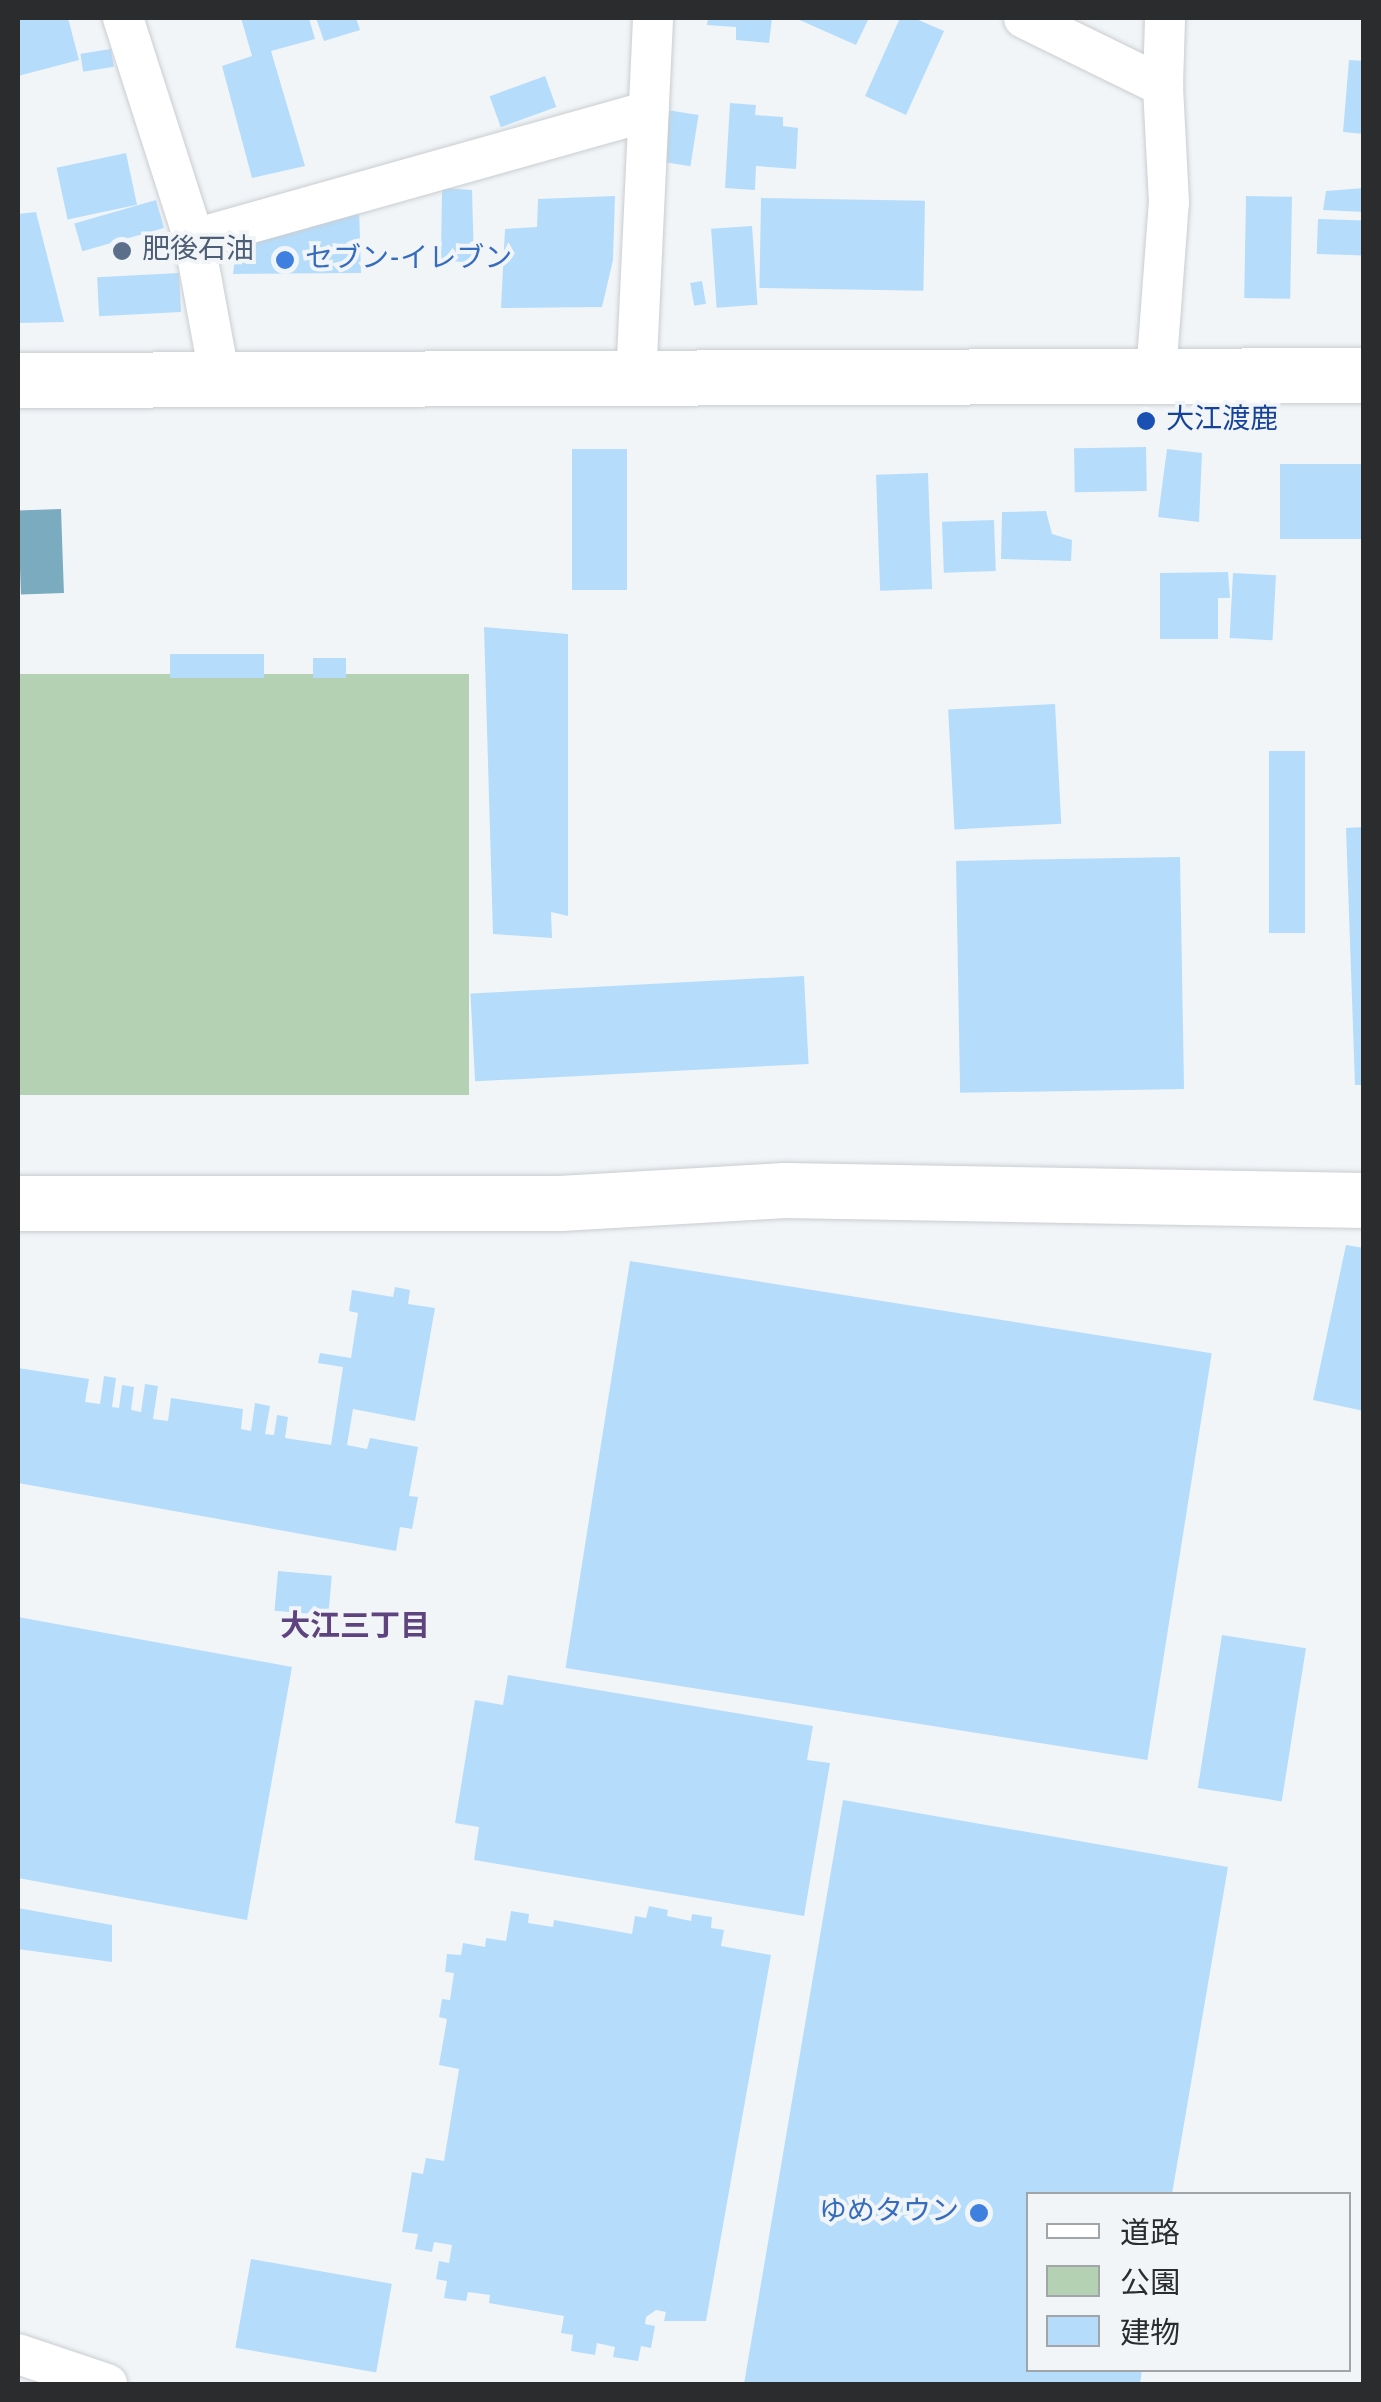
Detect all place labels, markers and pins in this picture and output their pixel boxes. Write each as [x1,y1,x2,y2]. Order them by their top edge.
place label: 肥後石油 [142,234,254,268]
marker: 肥後石油 [111,240,133,262]
place label: セブン-イレブン [305,243,512,277]
marker: セブン-イレブン [274,249,296,271]
place label: 大江渡鹿 [1166,404,1278,438]
marker: 大江渡鹿 [1135,410,1157,432]
place label: ゆめタウン [819,2196,959,2230]
marker: ゆめタウン [968,2202,990,2224]

